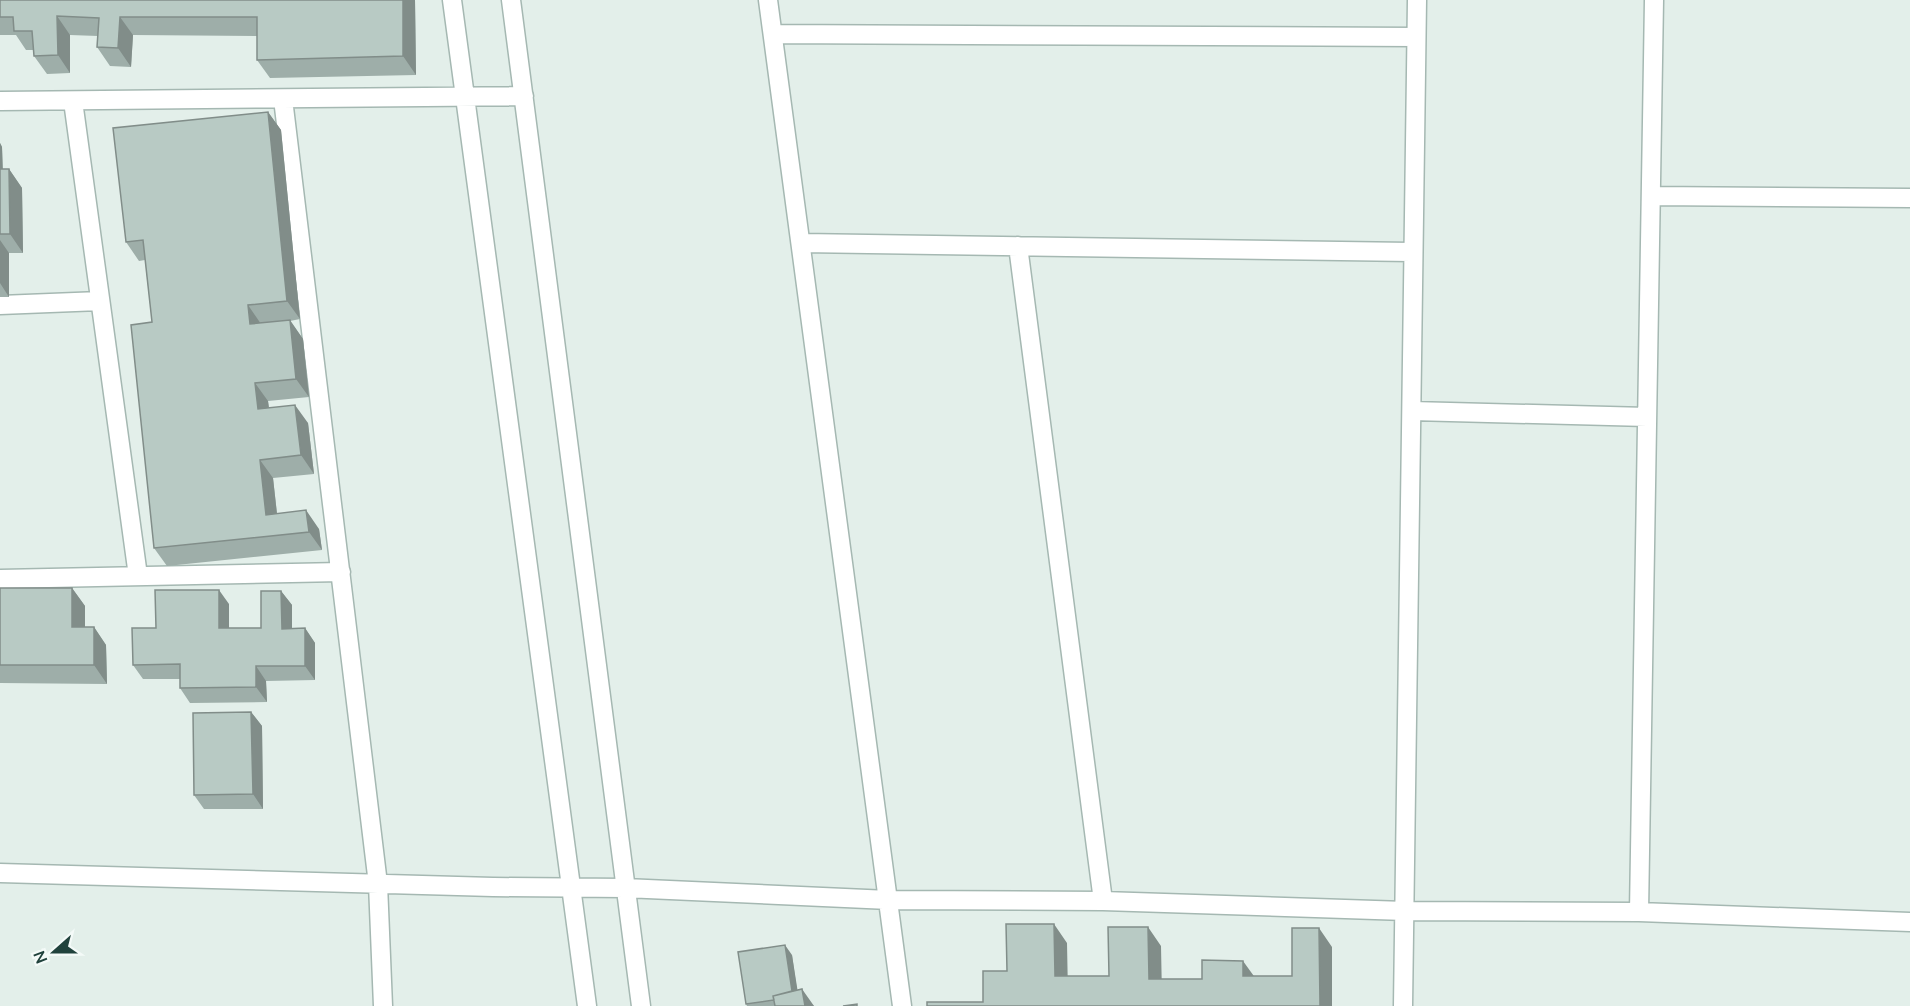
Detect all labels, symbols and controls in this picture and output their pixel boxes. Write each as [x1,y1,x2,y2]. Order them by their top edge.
north arrow [24,922,84,982]
text: N [29,947,53,967]

